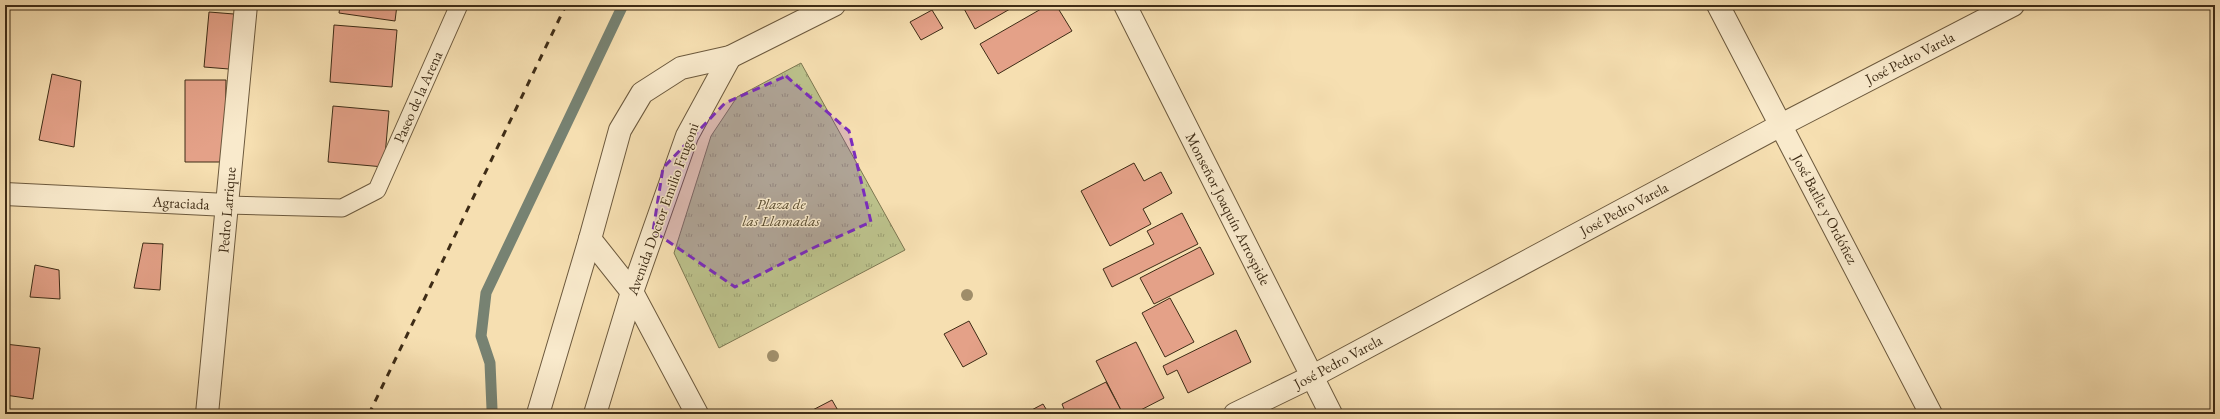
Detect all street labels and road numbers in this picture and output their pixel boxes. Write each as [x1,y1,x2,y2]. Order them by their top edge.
street label: José Pedro Varela [1860,27,1958,89]
street label: Paseo de la Arena [389,48,446,146]
street label: Avenida Doctor Emilio Frugoni [622,120,703,299]
street label: Monseñor Joaquín Arrospide [1182,129,1275,288]
street label: José Batlle y Ordóñez [1787,149,1863,267]
street label: Pedro Larrique [213,166,240,254]
street label: José Pedro Varela [1574,177,1671,241]
street label: Agraciada [151,191,210,213]
street label: José Pedro Varela [1288,330,1385,394]

